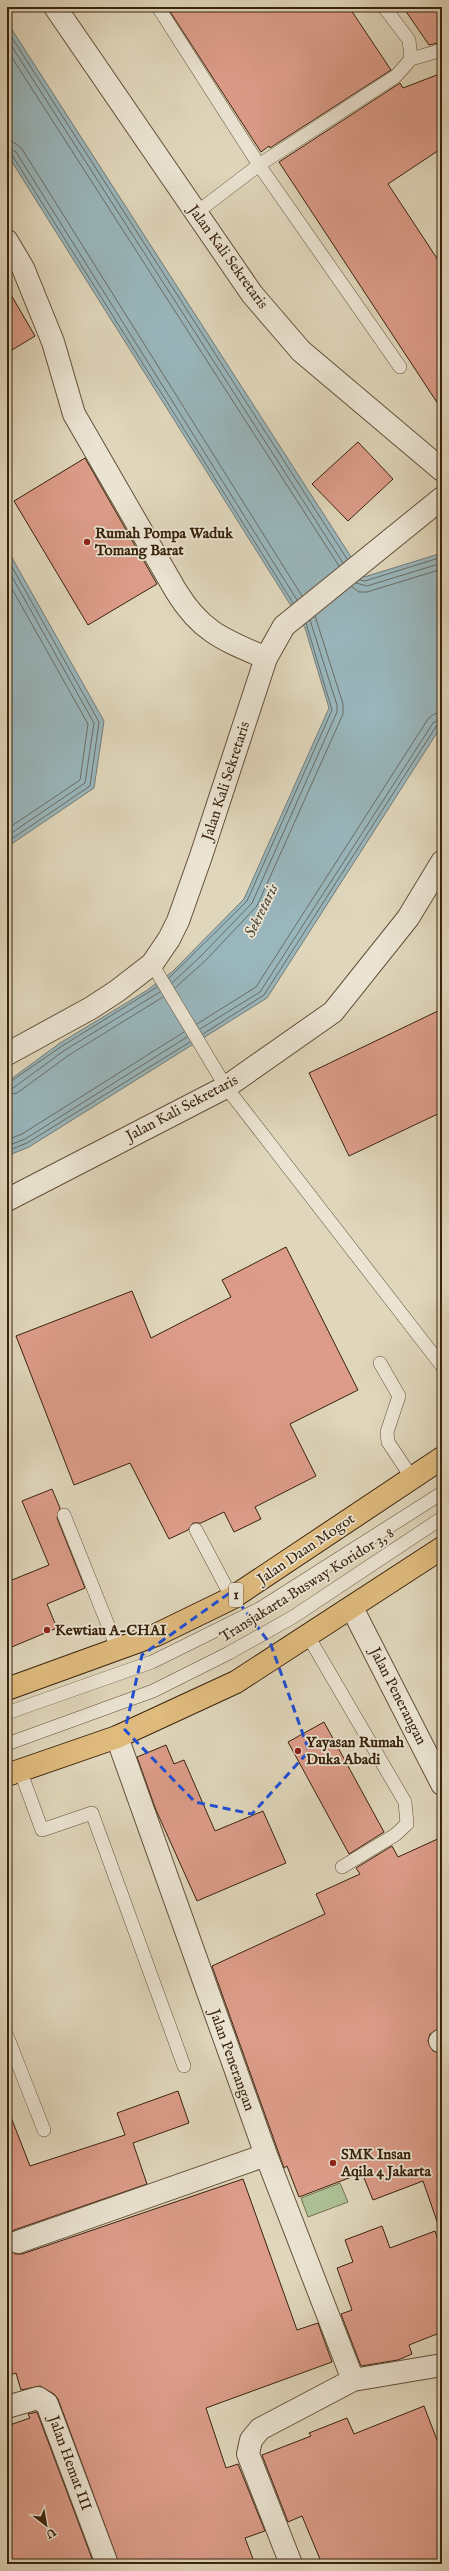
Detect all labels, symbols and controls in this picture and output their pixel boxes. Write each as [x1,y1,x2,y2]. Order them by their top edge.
street label: Jalan Kali Sekretaris [183,200,272,313]
place label: Rumah Pompa Waduk Tomang Barat [94,524,234,560]
marker: Rumah Pompa Waduk Tomang Barat [82,537,92,547]
street label: Jalan Kali Sekretaris [197,719,254,845]
water label: Sekretaris [240,880,284,941]
street label: Jalan Kali Sekretaris [121,1070,241,1146]
street label: Jalan Daan Mogot [252,1509,358,1590]
street label: Transjakarta Busway Koridor 3, 8 [216,1523,398,1646]
road number: 1 [229,1583,243,1607]
place label: Kewtiau A-CHAI [55,1621,167,1640]
marker: Kewtiau A-CHAI [42,1625,52,1635]
street label: Jalan Penerangan [364,1642,431,1748]
place label: Yayasan Rumah Duka Abadi [306,1733,405,1769]
marker: Yayasan Rumah Duka Abadi [293,1746,303,1756]
street label: Jalan Penerangan [204,2005,259,2113]
place label: SMK Insan Aqila 4 Jakarta [340,2145,431,2181]
marker: SMK Insan Aqila 4 Jakarta [328,2158,338,2168]
street label: Jalan Hemat III [43,2411,96,2513]
north arrow [26,2505,66,2545]
text: U [42,2524,59,2541]

